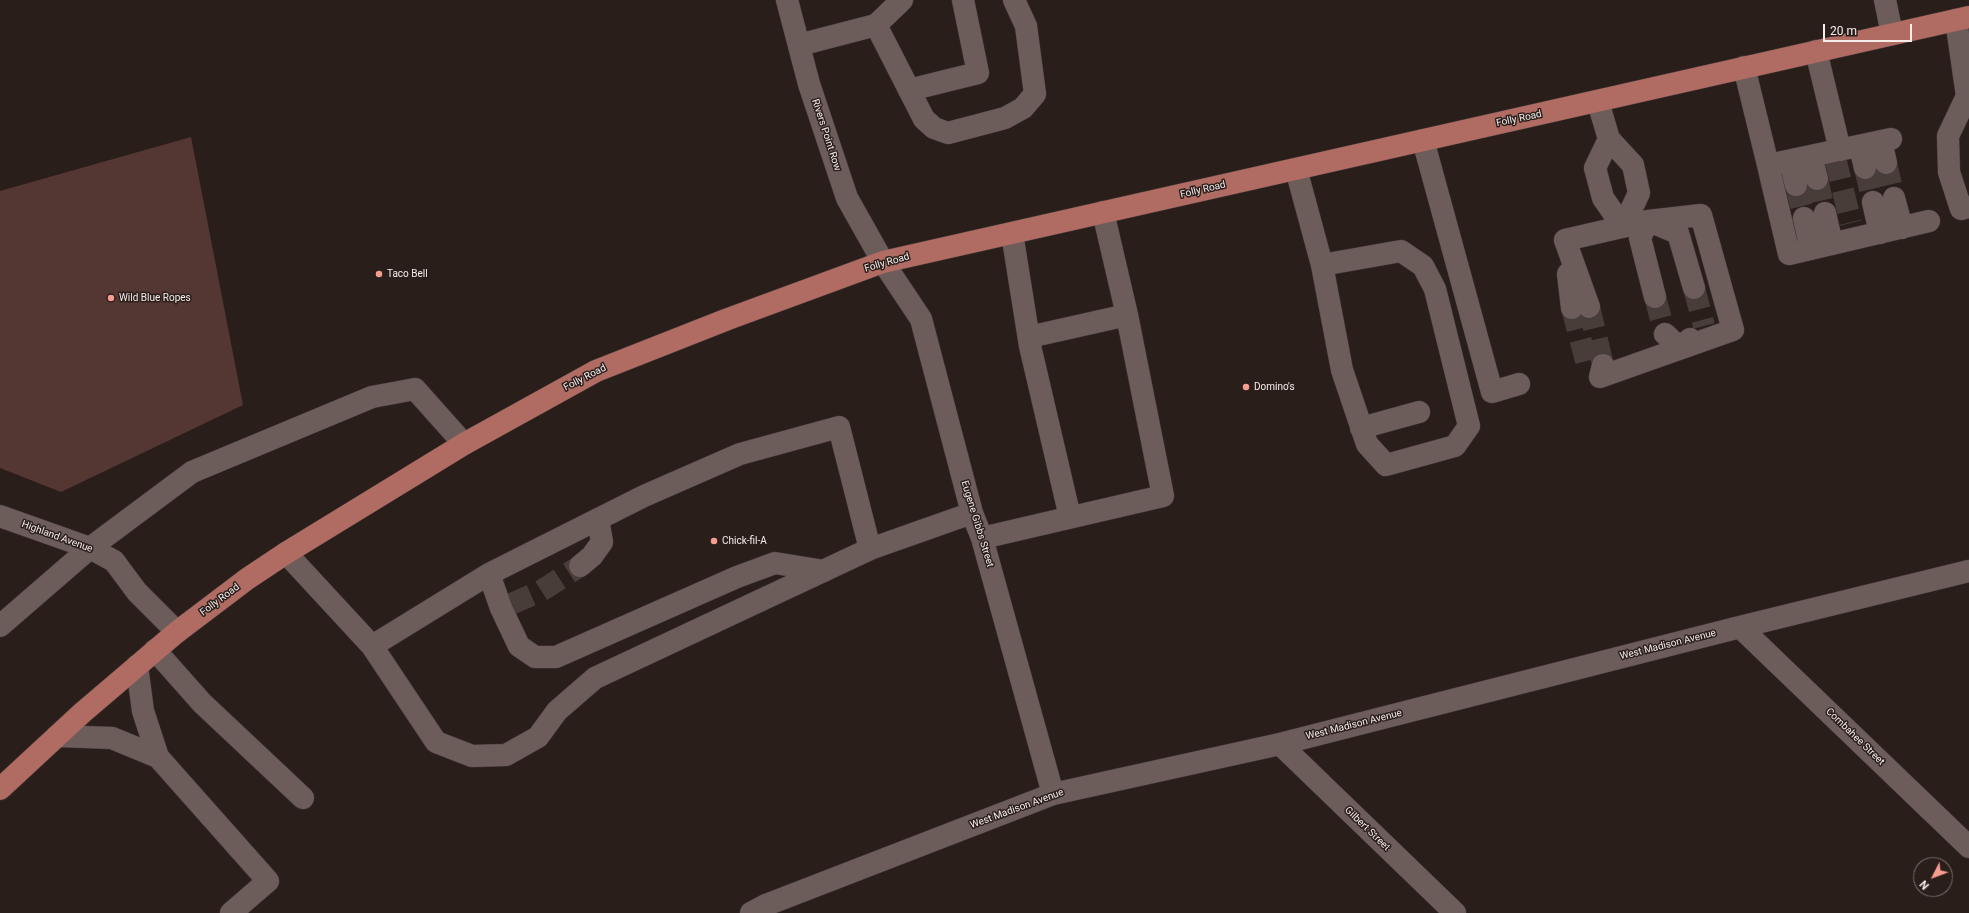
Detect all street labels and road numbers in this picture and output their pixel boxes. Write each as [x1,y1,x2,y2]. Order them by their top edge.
street label: Rivers Point Row [809,98,843,172]
street label: Folly Road [1495,108,1543,130]
street label: Folly Road [1179,179,1227,201]
street label: Folly Road [863,251,911,275]
street label: Folly Road [562,362,608,394]
street label: Eugene Gibbs Street [958,479,996,569]
street label: Highland Avenue [20,519,94,555]
street label: Folly Road [198,581,242,619]
street label: West Madison Avenue [1619,627,1717,663]
street label: Combahee Street [1823,706,1887,768]
street label: West Madison Avenue [1305,707,1403,743]
street label: West Madison Avenue [969,786,1065,832]
street label: Gilbert Street [1342,804,1392,854]

